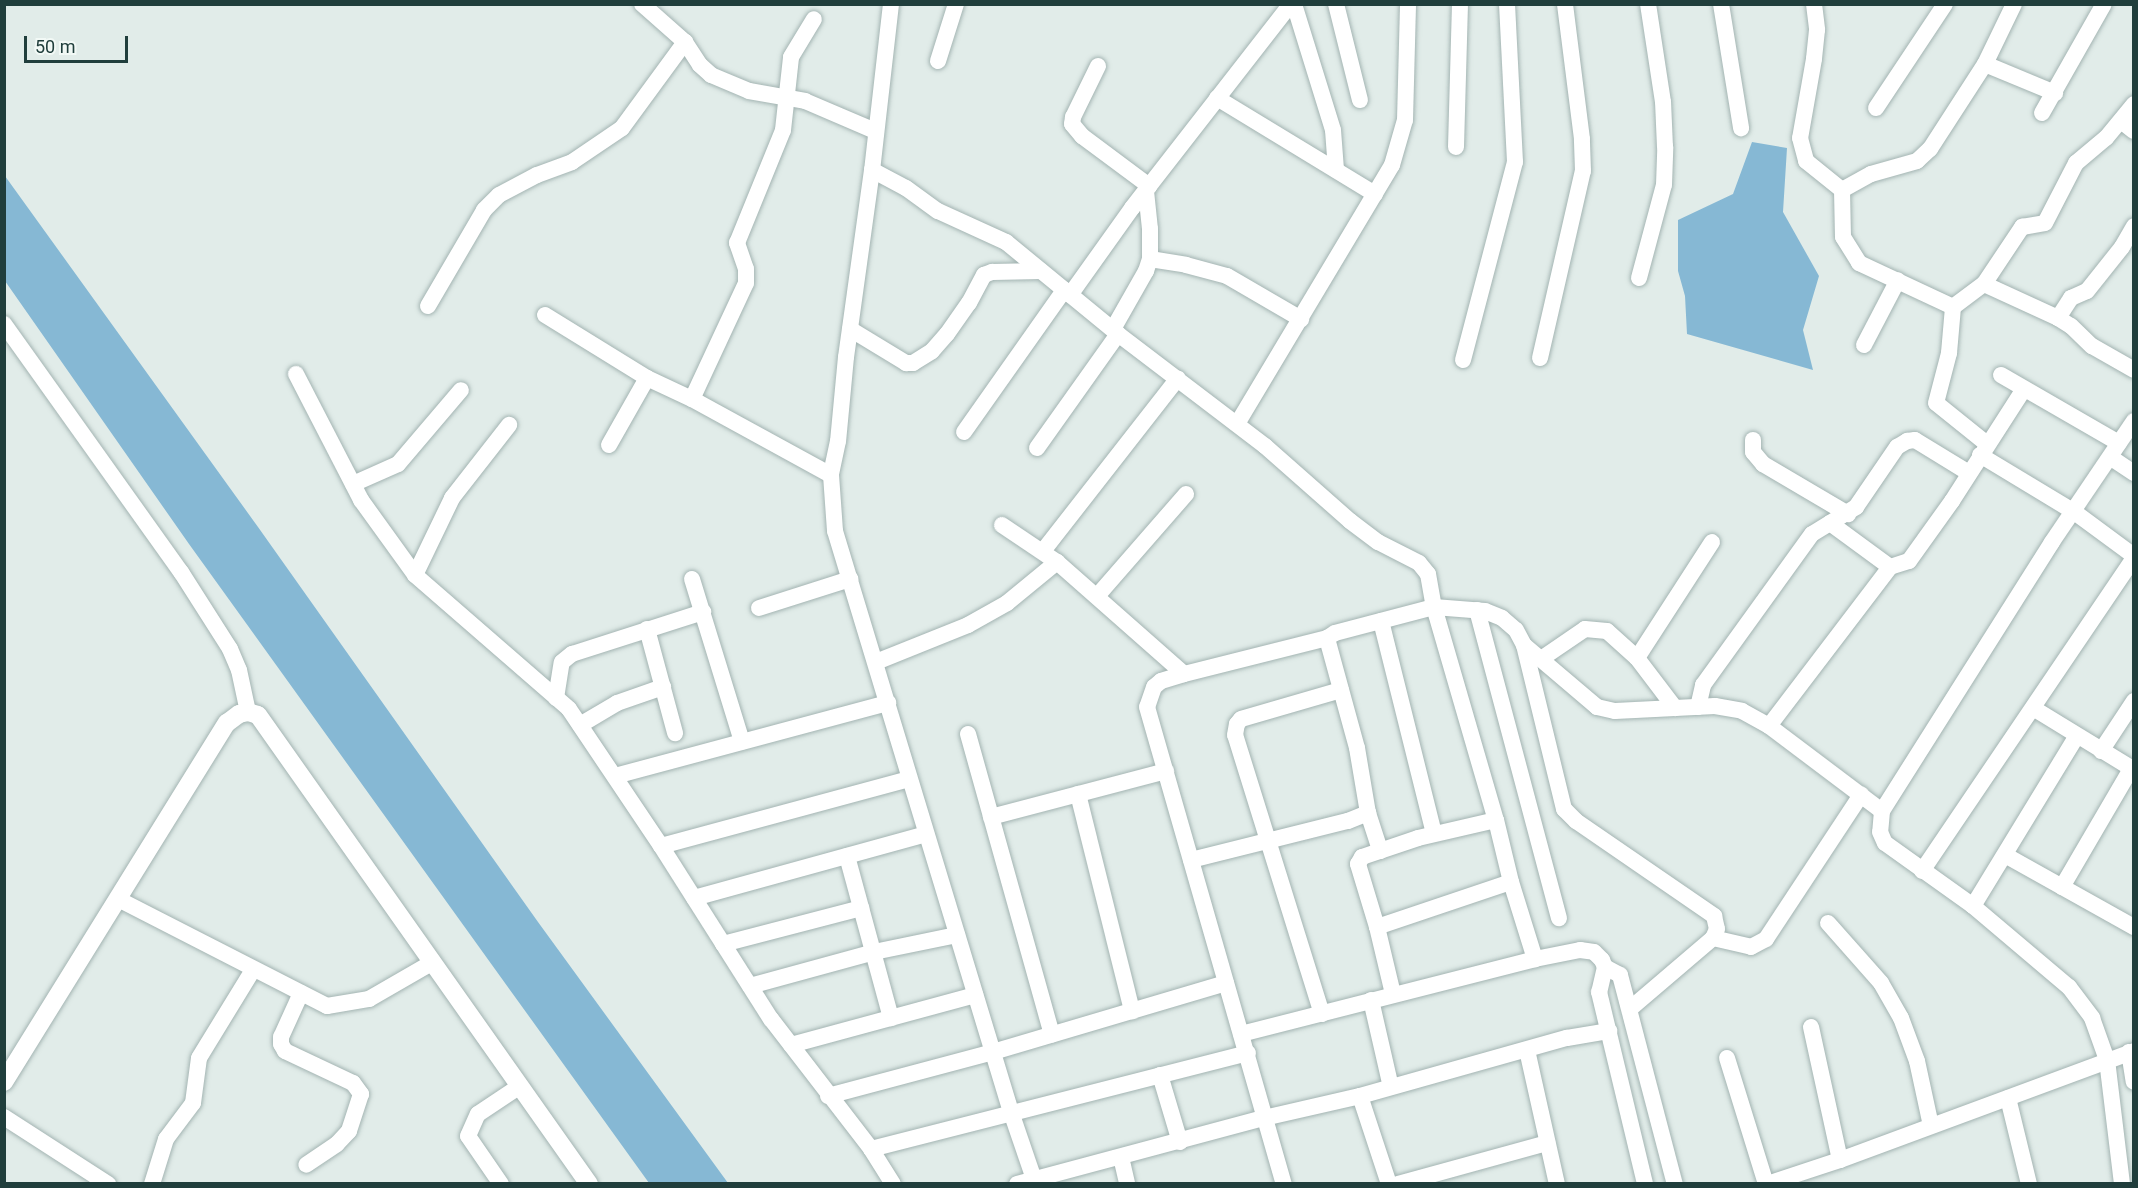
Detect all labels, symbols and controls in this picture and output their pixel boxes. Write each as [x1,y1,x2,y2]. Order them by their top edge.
scale bar [27,24,130,62]
text: 50 m [35,36,75,57]

